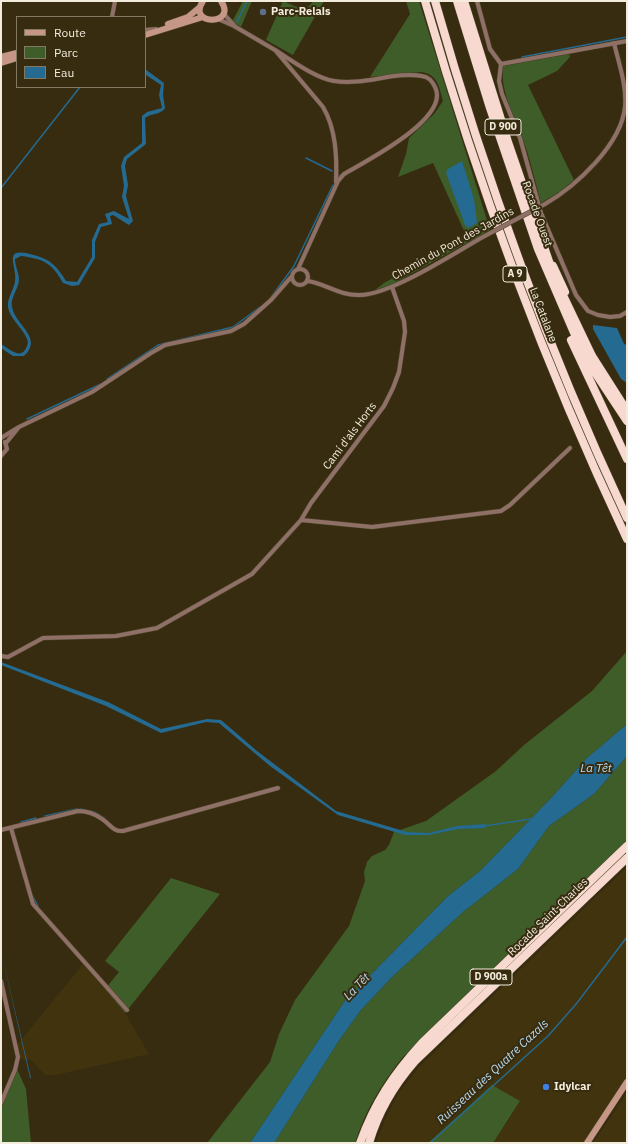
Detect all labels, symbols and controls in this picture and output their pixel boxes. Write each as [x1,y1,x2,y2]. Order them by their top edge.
place label: Parc-Relais [271,5,331,19]
marker: Parc-Relais [258,7,268,17]
legend [16,16,146,88]
text: Route [54,25,86,40]
text: Parc [54,45,78,60]
text: Eau [54,65,74,80]
road number: D 900 [485,119,521,135]
street label: Rocade Ouest [519,179,555,249]
street label: Chemin du Pont des Jardins [390,205,516,283]
road number: A 9 [503,266,527,282]
street label: La Catalane [527,286,559,344]
street label: Camí d'als Horts [320,400,380,472]
water label: La Têt [580,762,612,776]
street label: Rocade Saint-Charles [505,875,591,959]
road number: D 900a [470,969,512,985]
water label: La Têt [341,971,373,1003]
water label: Ruisseau des Quatre Cazals [434,1017,552,1127]
place label: Idylcar [554,1080,591,1094]
marker: Idylcar [541,1082,551,1092]

